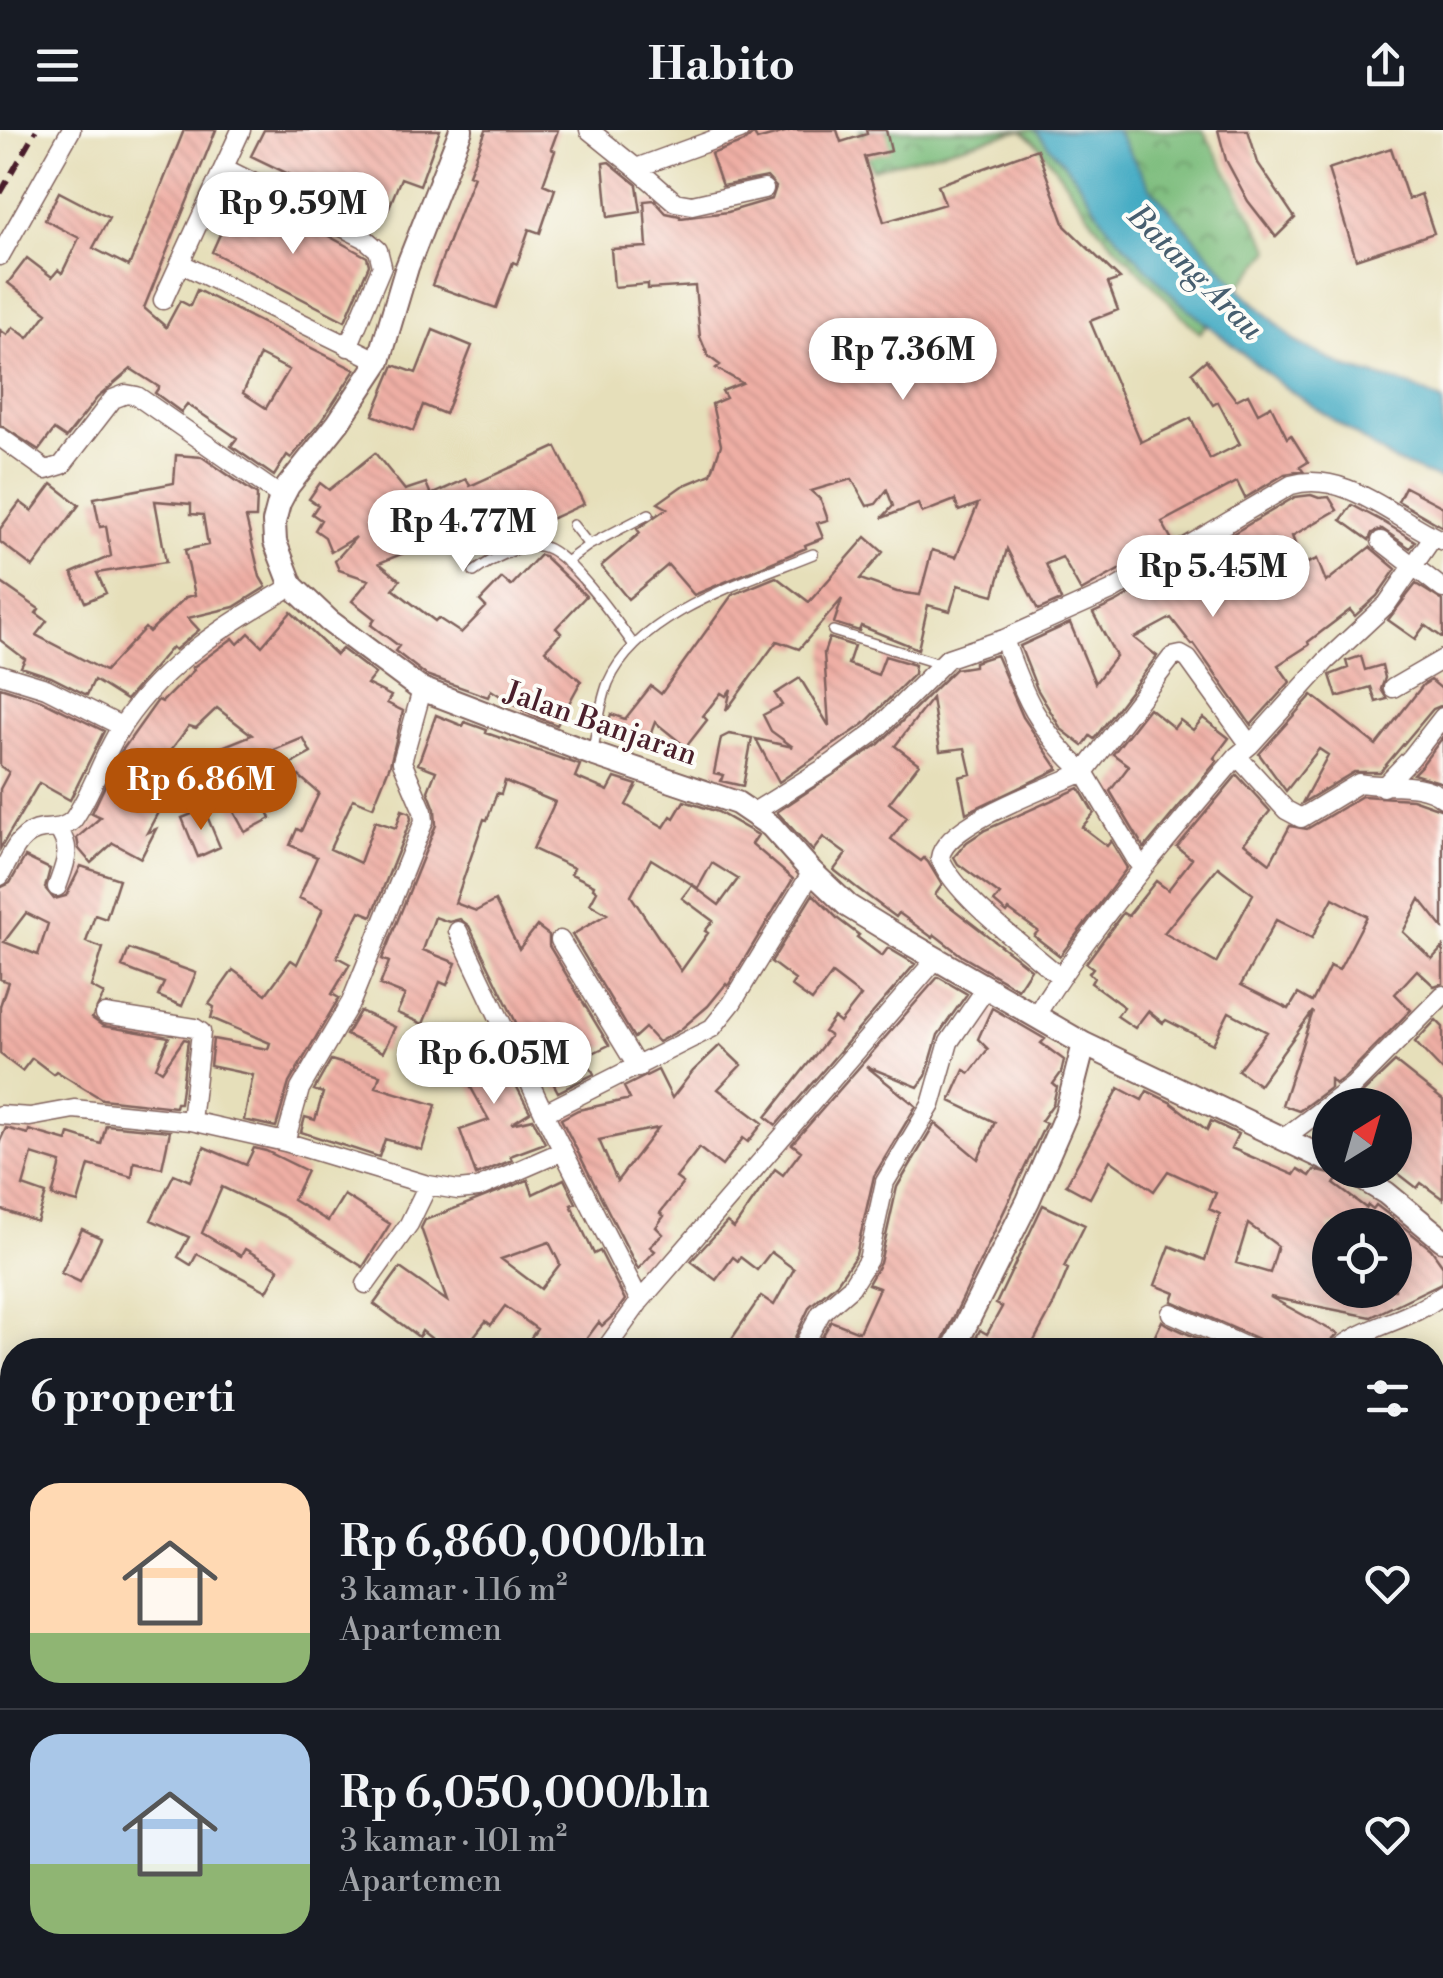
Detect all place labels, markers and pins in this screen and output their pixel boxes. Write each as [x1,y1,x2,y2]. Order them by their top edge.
pin: Rp 9.59M [190,172,396,257]
pin: Rp 7.36M [800,318,1006,403]
pin: Rp 4.77M [360,490,566,575]
pin: Rp 5.45M [1110,535,1316,620]
pin: Rp 6.86M [98,748,304,833]
pin: Rp 6.05M [391,1022,597,1107]

